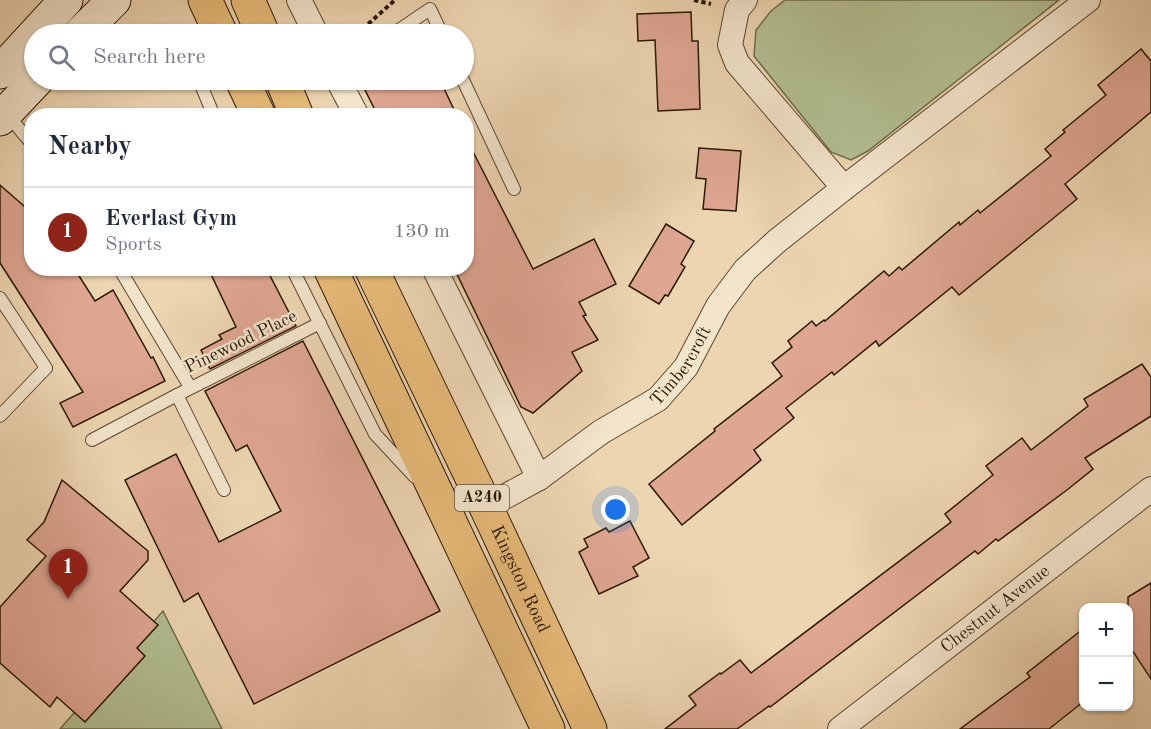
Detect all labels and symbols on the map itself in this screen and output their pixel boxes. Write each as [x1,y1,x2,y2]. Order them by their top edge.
street label: Pinewood Place [182,307,300,377]
street label: Timbercroft [647,323,715,410]
road number: A240 [455,485,509,511]
your location [601,495,630,524]
street label: Kingston Road [487,523,553,636]
pin: 1 [48,550,88,599]
street label: Chestnut Avenue [937,562,1053,657]

